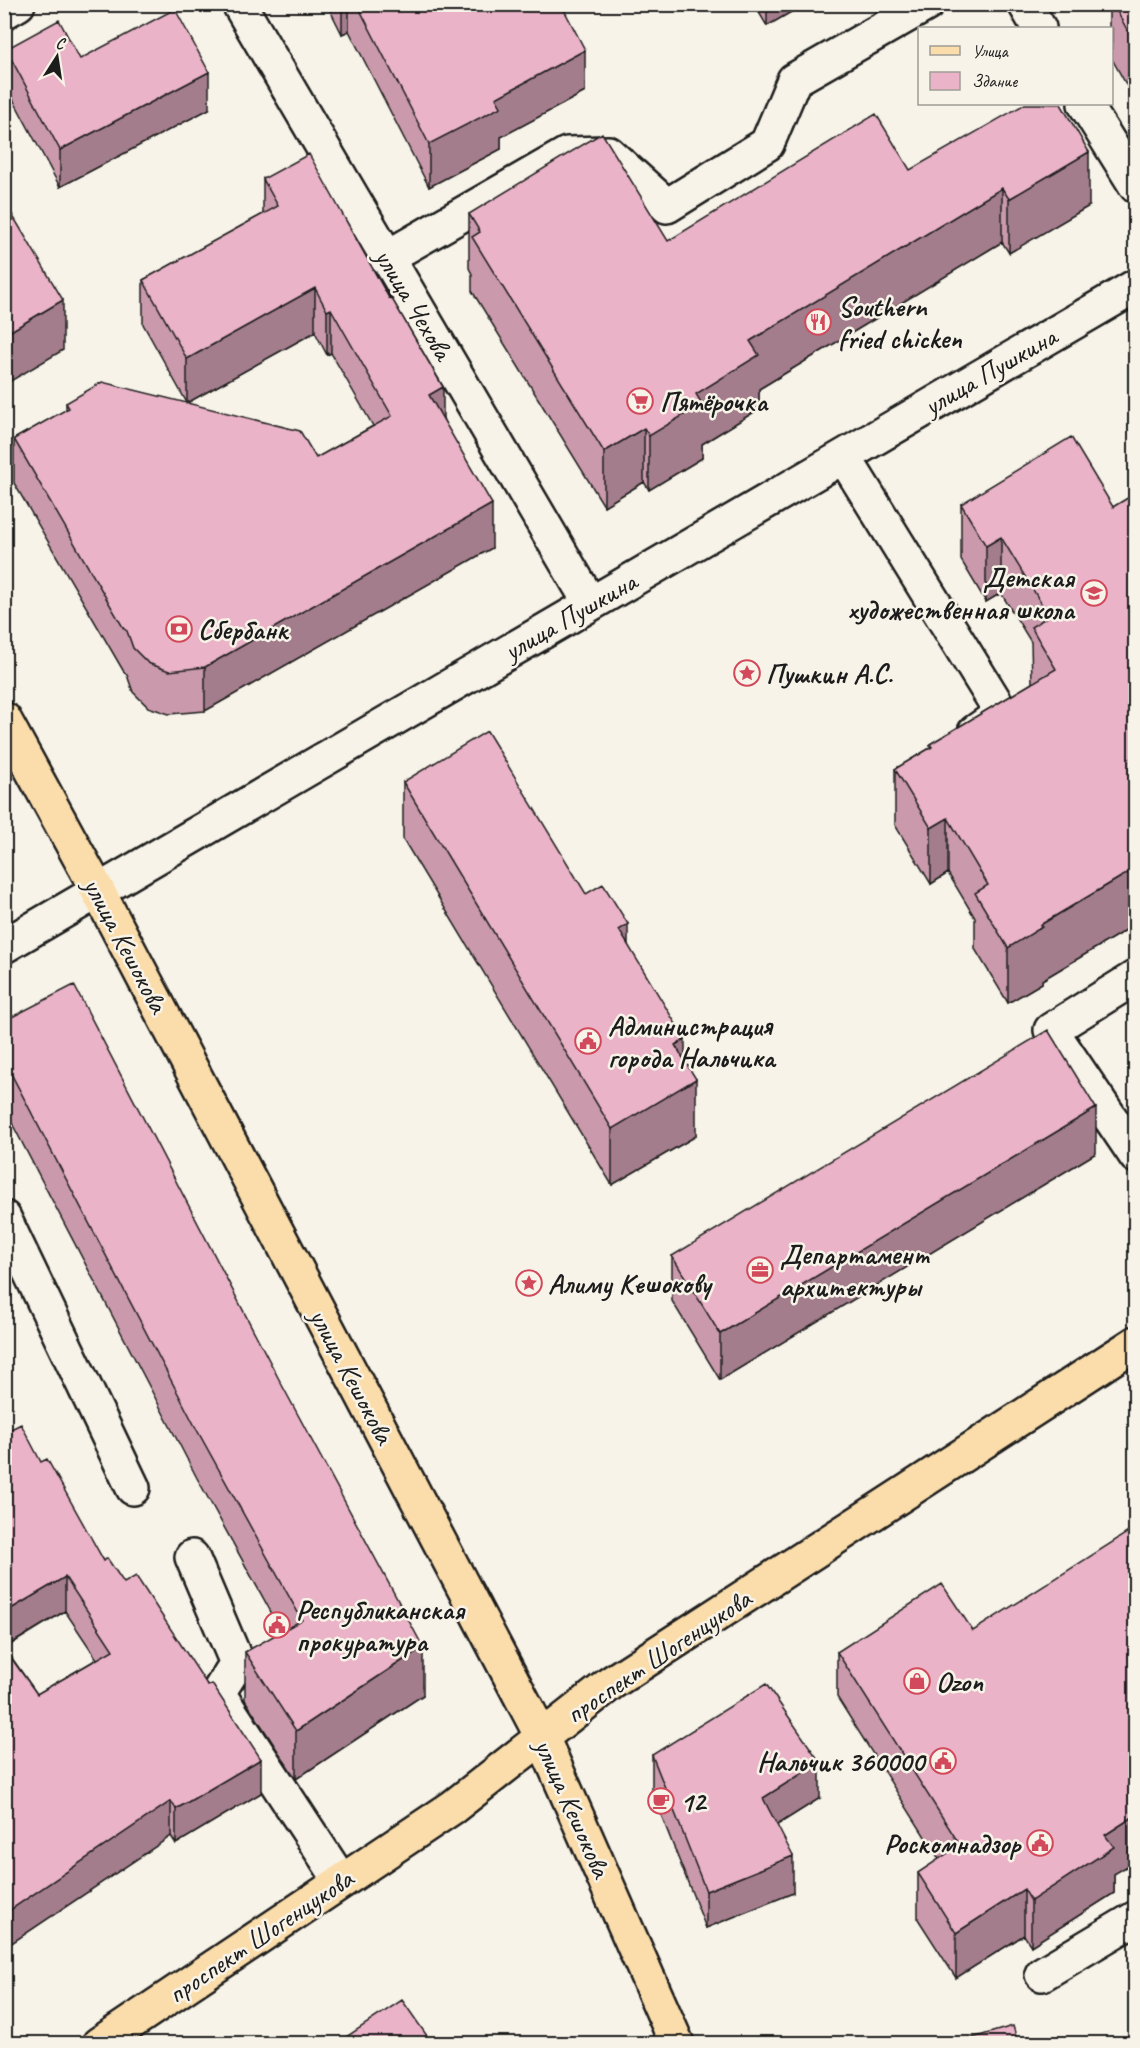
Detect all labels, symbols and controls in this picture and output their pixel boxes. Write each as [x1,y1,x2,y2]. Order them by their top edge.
north arrow [27,27,87,87]
legend [918,27,1113,105]
text: С [54,33,68,54]
text: Улица [972,40,1009,62]
text: Здание [972,70,1018,92]
street label: улица Чехова [366,240,462,368]
place label: Southern fried chicken [838,289,963,356]
restaurant icon: Southern fried chicken [803,307,833,337]
street label: улица Пушкина [916,318,1065,424]
place label: Пятёрочка [660,384,769,419]
supermarket icon: Пятёрочка [625,386,655,416]
place label: Детская художественная школа [848,560,1076,627]
street label: улица Пушкина [496,563,645,669]
school or university icon: Детская художественная школа [1079,578,1109,608]
place label: Сбербанк [198,612,289,647]
bank icon: Сбербанк [164,614,194,644]
place label: Пушкин А.С. [766,656,893,691]
place icon: Пушкин А.С. [732,658,762,688]
street label: улица Кешокова [75,870,177,1020]
place label: Администрация города Нальчика [608,1008,777,1075]
public building icon: Администрация города Нальчика [573,1026,603,1056]
place label: Департамент архитектуры [780,1237,930,1304]
office icon: Департамент архитектуры [745,1255,775,1285]
place label: Алиму Кешокову [548,1266,714,1302]
place icon: Алиму Кешокову [514,1268,544,1298]
street label: улица Кешокова [301,1301,403,1451]
street label: проспект Шогенцукова [558,1580,759,1731]
place label: Республиканская прокуратура [296,1592,466,1660]
public building icon: Республиканская прокуратура [262,1610,292,1640]
place label: Ozon [936,1664,984,1699]
shop icon: Ozon [902,1666,932,1696]
street label: улица Кешокова [526,1731,620,1884]
place label: Нальчик 360000 [757,1744,927,1779]
public building icon: Нальчик 360000 [928,1746,958,1776]
place label: 12 [680,1784,708,1819]
cafe icon: 12 [646,1786,676,1816]
place label: Роскомнадзор [884,1826,1022,1861]
public building icon: Роскомнадзор [1025,1828,1055,1858]
street label: проспект Шогенцукова [160,1860,361,2011]

